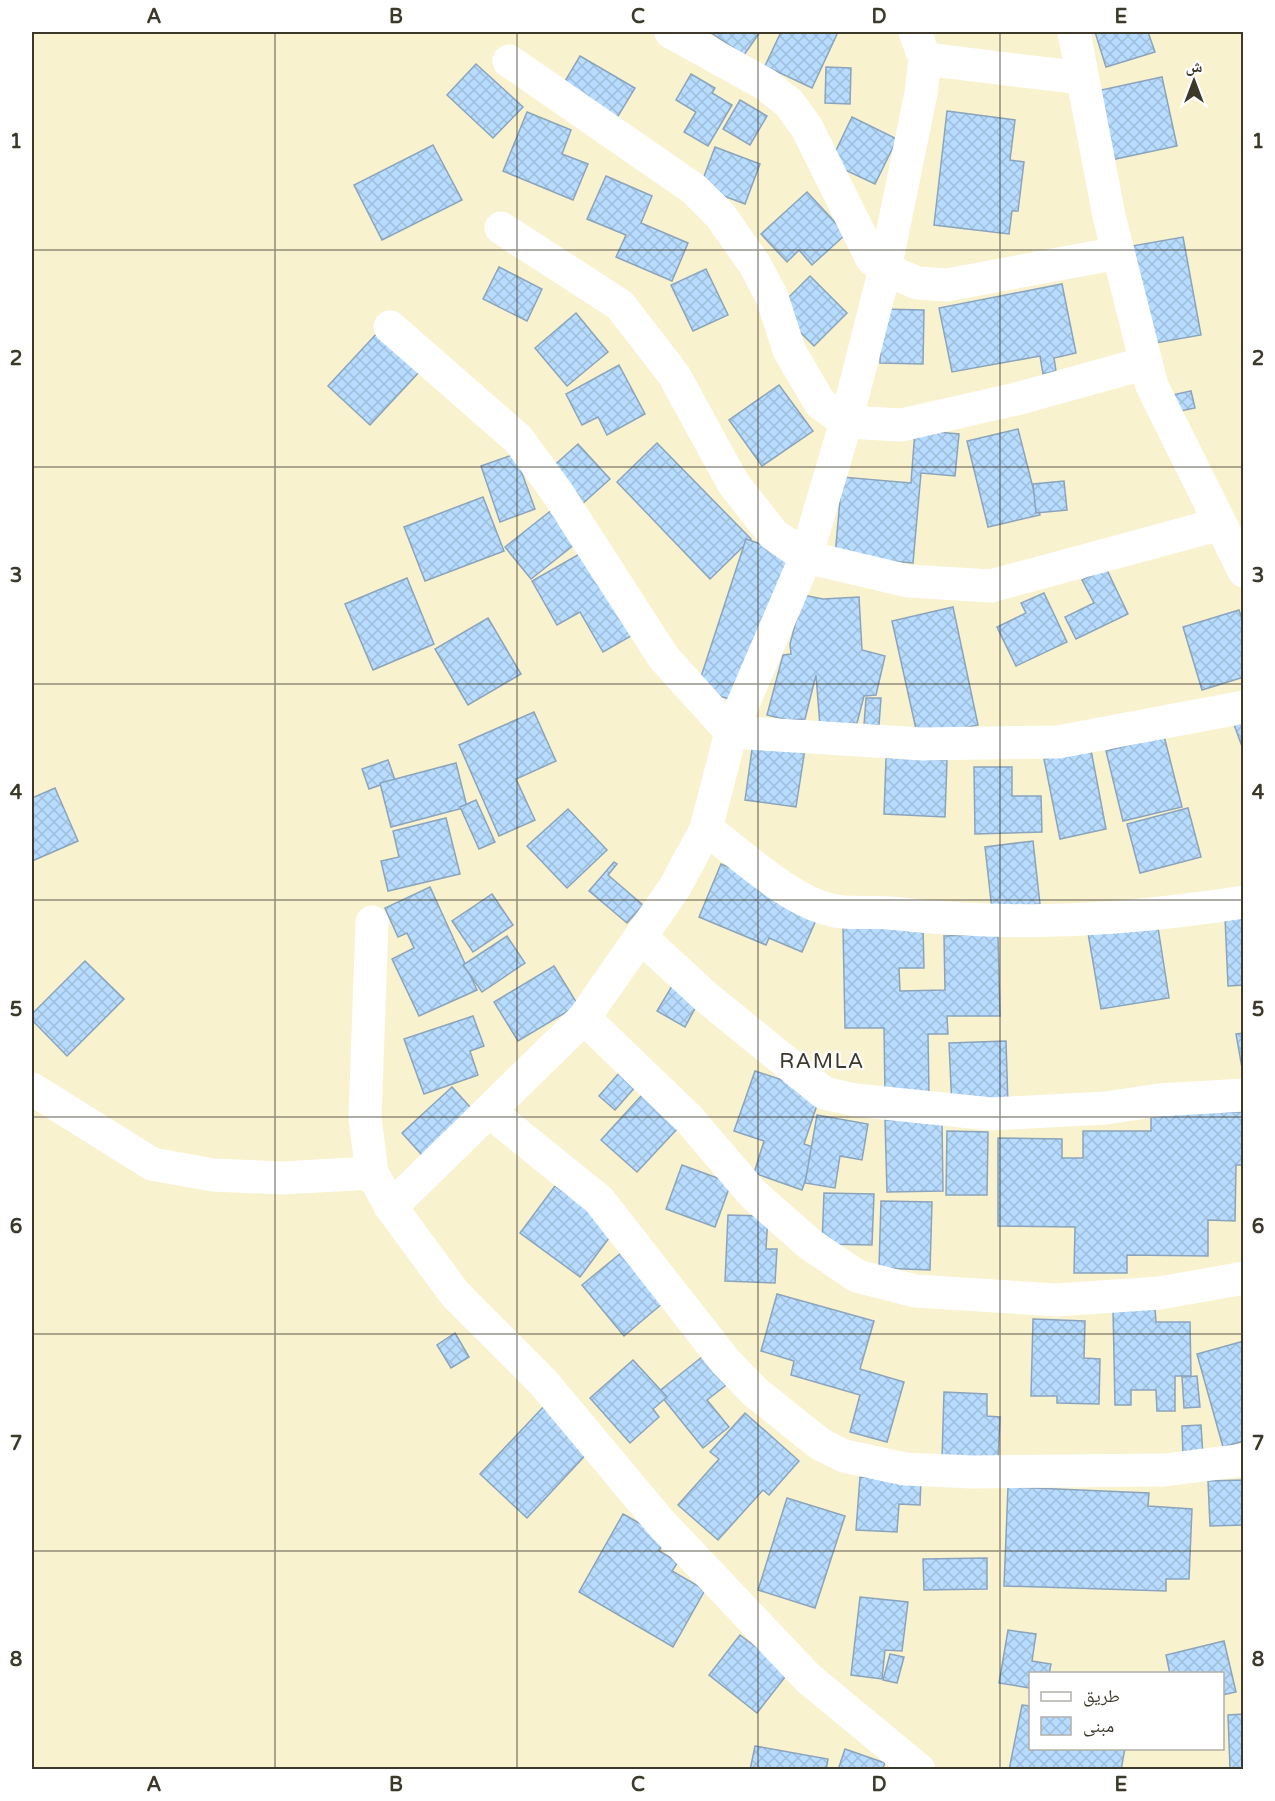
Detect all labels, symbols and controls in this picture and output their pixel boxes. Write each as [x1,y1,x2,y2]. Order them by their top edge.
text: A [147,5,162,29]
text: B [389,5,403,29]
text: C [631,5,645,29]
text: D [871,5,887,29]
text: E [1115,5,1128,29]
north arrow [1164,51,1224,111]
text: ش [1186,57,1203,77]
text: 1 [10,130,22,154]
text: 1 [1252,130,1264,154]
text: 2 [10,347,22,371]
text: 2 [1252,347,1264,371]
text: 3 [10,564,22,588]
text: 3 [1252,564,1264,588]
text: 4 [10,781,23,805]
text: 4 [1252,781,1265,805]
text: 5 [10,998,22,1022]
text: 5 [1252,998,1264,1022]
district label: RAMLA [779,1049,865,1074]
text: 6 [10,1215,22,1239]
text: 6 [1252,1215,1264,1239]
text: 7 [10,1432,22,1456]
text: 7 [1252,1432,1264,1456]
text: 8 [10,1648,22,1672]
text: 8 [1252,1648,1264,1672]
legend [1029,1672,1224,1750]
text: طريق [1083,1685,1120,1707]
text: مبنى [1083,1715,1114,1737]
text: A [147,1773,162,1797]
text: B [389,1773,403,1797]
text: C [631,1773,645,1797]
text: D [871,1773,887,1797]
text: E [1115,1773,1128,1797]

